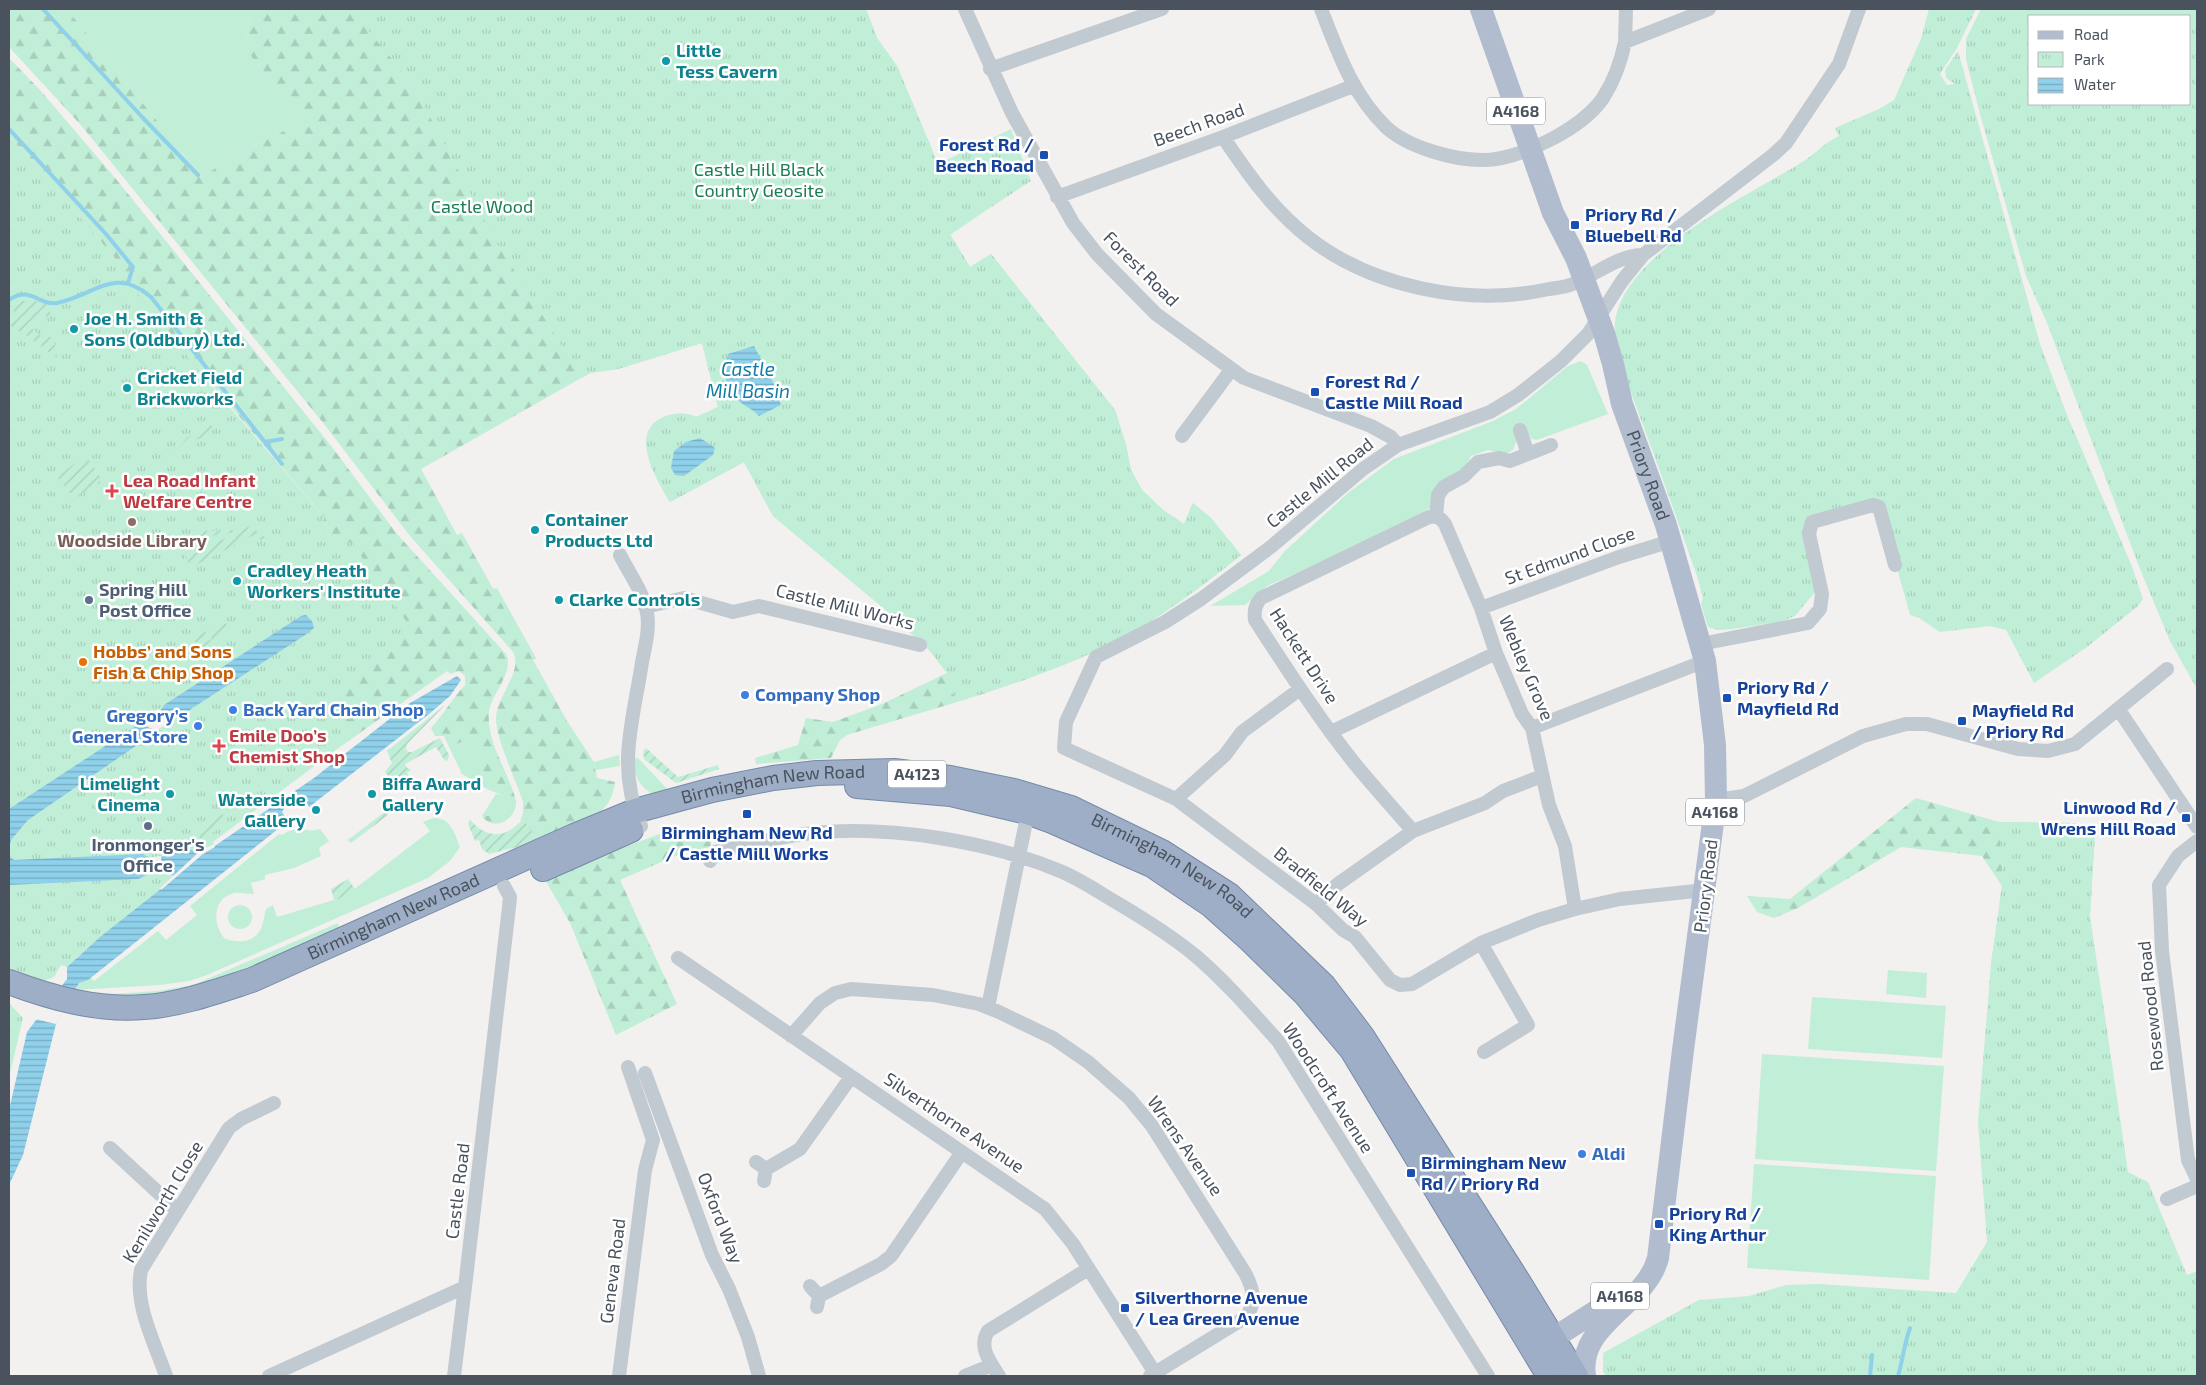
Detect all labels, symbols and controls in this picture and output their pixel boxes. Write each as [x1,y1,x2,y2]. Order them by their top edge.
legend [2028,15,2191,105]
text: Road [2074,25,2109,43]
place label: Little Tess Cavern [676,39,778,82]
text: Park [2074,50,2105,68]
marker: Little Tess Cavern [660,55,672,67]
text: Water [2074,75,2116,93]
street label: Beech Road [1150,97,1247,151]
road number: A4168 [1487,98,1545,124]
place label: Forest Rd / Beech Road [935,133,1034,176]
marker: Forest Rd / Beech Road [1038,149,1050,161]
park label: Castle Hill Black Country Geosite [694,158,824,201]
park label: Castle Wood [431,195,533,217]
place label: Priory Rd / Bluebell Rd [1585,203,1682,246]
marker: Priory Rd / Bluebell Rd [1569,219,1581,231]
street label: Forest Road [1099,226,1184,311]
place label: Joe H. Smith & Sons (Oldbury) Ltd. [84,307,245,350]
marker: Joe H. Smith & Sons (Oldbury) Ltd. [68,323,80,335]
water label: Castle Mill Basin [706,357,790,402]
place label: Cricket Field Brickworks [137,366,242,409]
place label: Forest Rd / Castle Mill Road [1325,370,1463,413]
marker: Cricket Field Brickworks [121,382,133,394]
marker: Forest Rd / Castle Mill Road [1309,386,1321,398]
street label: Priory Road [1622,427,1675,523]
street label: Castle Mill Road [1261,432,1377,532]
place label: Lea Road Infant Welfare Centre [123,469,256,512]
marker: Lea Road Infant Welfare Centre [105,484,119,498]
place label: Container Products Ltd [545,508,653,551]
marker: Woodside Library [126,516,138,528]
street label: St Edmund Close [1502,521,1638,589]
marker: Container Products Ltd [529,524,541,536]
place label: Woodside Library [57,529,208,551]
place label: Cradley Heath Workers' Institute [247,559,401,602]
marker: Cradley Heath Workers' Institute [231,575,243,587]
place label: Spring Hill Post Office [99,578,191,621]
street label: Castle Mill Works [774,578,917,634]
place label: Clarke Controls [569,588,700,610]
marker: Spring Hill Post Office [83,594,95,606]
marker: Clarke Controls [553,594,565,606]
street label: Hackett Drive [1266,603,1344,707]
street label: Webley Grove [1495,612,1559,724]
place label: Hobbs’ and Sons Fish & Chip Shop [93,640,234,683]
marker: Hobbs’ and Sons Fish & Chip Shop [77,656,89,668]
place label: Priory Rd / Mayfield Rd [1737,676,1839,719]
place label: Company Shop [755,683,881,705]
marker: Company Shop [739,689,751,701]
marker: Priory Rd / Mayfield Rd [1721,692,1733,704]
place label: Back Yard Chain Shop [243,698,424,720]
place label: Mayfield Rd / Priory Rd [1972,699,2074,742]
place label: Gregory’s General Store [72,704,188,747]
marker: Back Yard Chain Shop [227,704,239,716]
marker: Mayfield Rd / Priory Rd [1956,715,1968,727]
marker: Gregory’s General Store [192,720,204,732]
place label: Emile Doo’s Chemist Shop [229,724,345,767]
marker: Emile Doo’s Chemist Shop [213,740,225,752]
street label: Birmingham New Road [678,760,865,808]
road number: A4123 [888,761,946,788]
place label: Limelight Cinema [80,772,161,815]
place label: Biffa Award Gallery [382,772,481,815]
marker: Limelight Cinema [164,788,176,800]
place label: Waterside Gallery [218,788,307,831]
marker: Biffa Award Gallery [366,788,378,800]
place label: Linwood Rd / Wrens Hill Road [2041,796,2176,839]
road number: A4168 [1686,799,1744,826]
marker: Waterside Gallery [310,804,322,816]
marker: Birmingham New Rd / Castle Mill Works [741,808,753,820]
street label: Birmingham New Road [1088,808,1258,922]
marker: Linwood Rd / Wrens Hill Road [2180,812,2192,824]
marker: Ironmonger's Office [142,820,154,832]
place label: Birmingham New Rd / Castle Mill Works [661,821,833,864]
place label: Ironmonger's Office [91,833,205,876]
street label: Priory Road [1688,838,1722,934]
street label: Bradfield Way [1270,842,1374,931]
street label: Birmingham New Road [304,868,482,964]
street label: Rosewood Road [2132,940,2168,1072]
street label: Woodcroft Avenue [1278,1018,1379,1157]
street label: Silverthorne Avenue [880,1067,1029,1177]
street label: Wrens Avenue [1143,1091,1228,1200]
street label: Kenilworth Close [117,1137,207,1266]
street label: Castle Road [440,1142,474,1240]
place label: Aldi [1592,1142,1625,1164]
marker: Aldi [1576,1148,1588,1160]
place label: Birmingham New Rd / Priory Rd [1421,1151,1567,1194]
marker: Birmingham New Rd / Priory Rd [1405,1167,1417,1179]
street label: Oxford Way [693,1169,749,1267]
place label: Priory Rd / King Arthur [1669,1202,1766,1245]
street label: Geneva Road [595,1217,629,1325]
marker: Priory Rd / King Arthur [1653,1218,1665,1230]
road number: A4168 [1591,1282,1649,1310]
place label: Silverthorne Avenue / Lea Green Avenue [1135,1286,1308,1329]
marker: Silverthorne Avenue / Lea Green Avenue [1119,1302,1131,1314]

